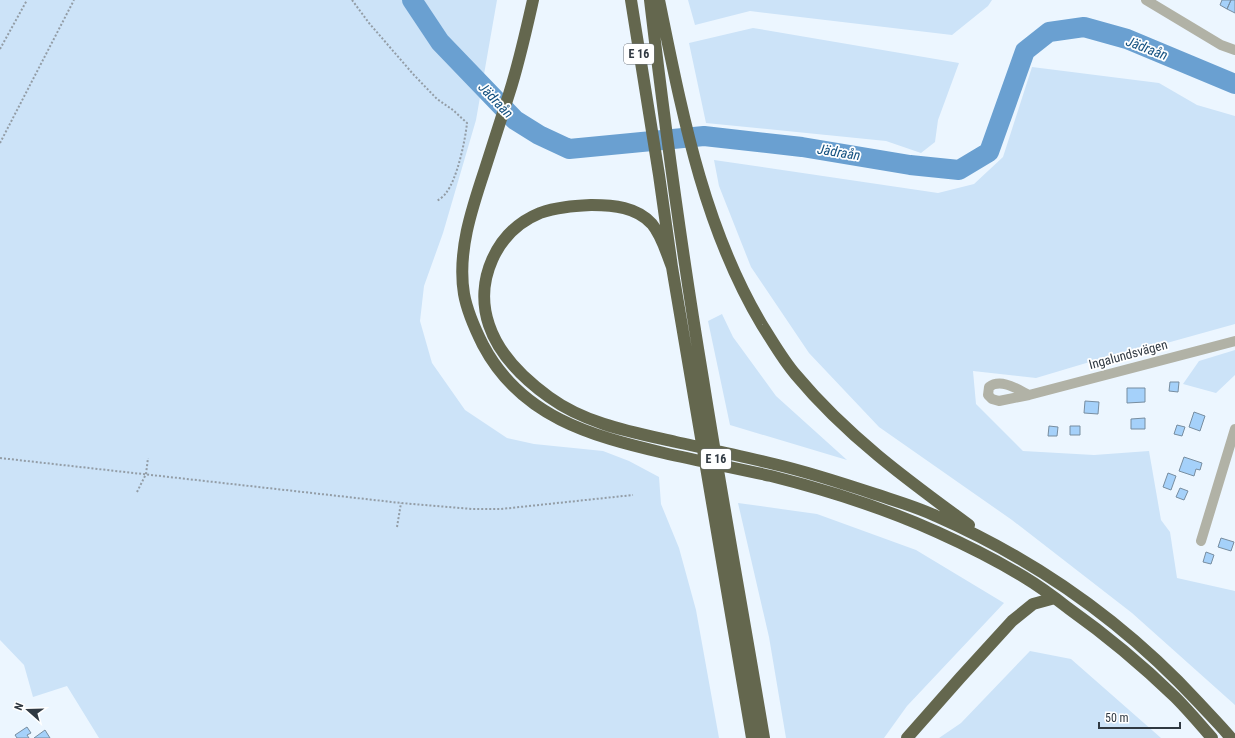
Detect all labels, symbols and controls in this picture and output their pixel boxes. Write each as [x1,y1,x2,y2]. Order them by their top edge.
water label: Jädraån [1124,33,1170,63]
road number: E 16 [624,44,654,64]
water label: Jädraån [475,79,517,121]
water label: Jädraån [816,141,862,163]
street label: Ingalundsvägen [1087,337,1169,372]
road number: E 16 [701,449,731,469]
north arrow [8,690,48,730]
text: N [12,701,26,712]
scale bar [1099,704,1180,730]
text: 50 m [1105,711,1129,725]

